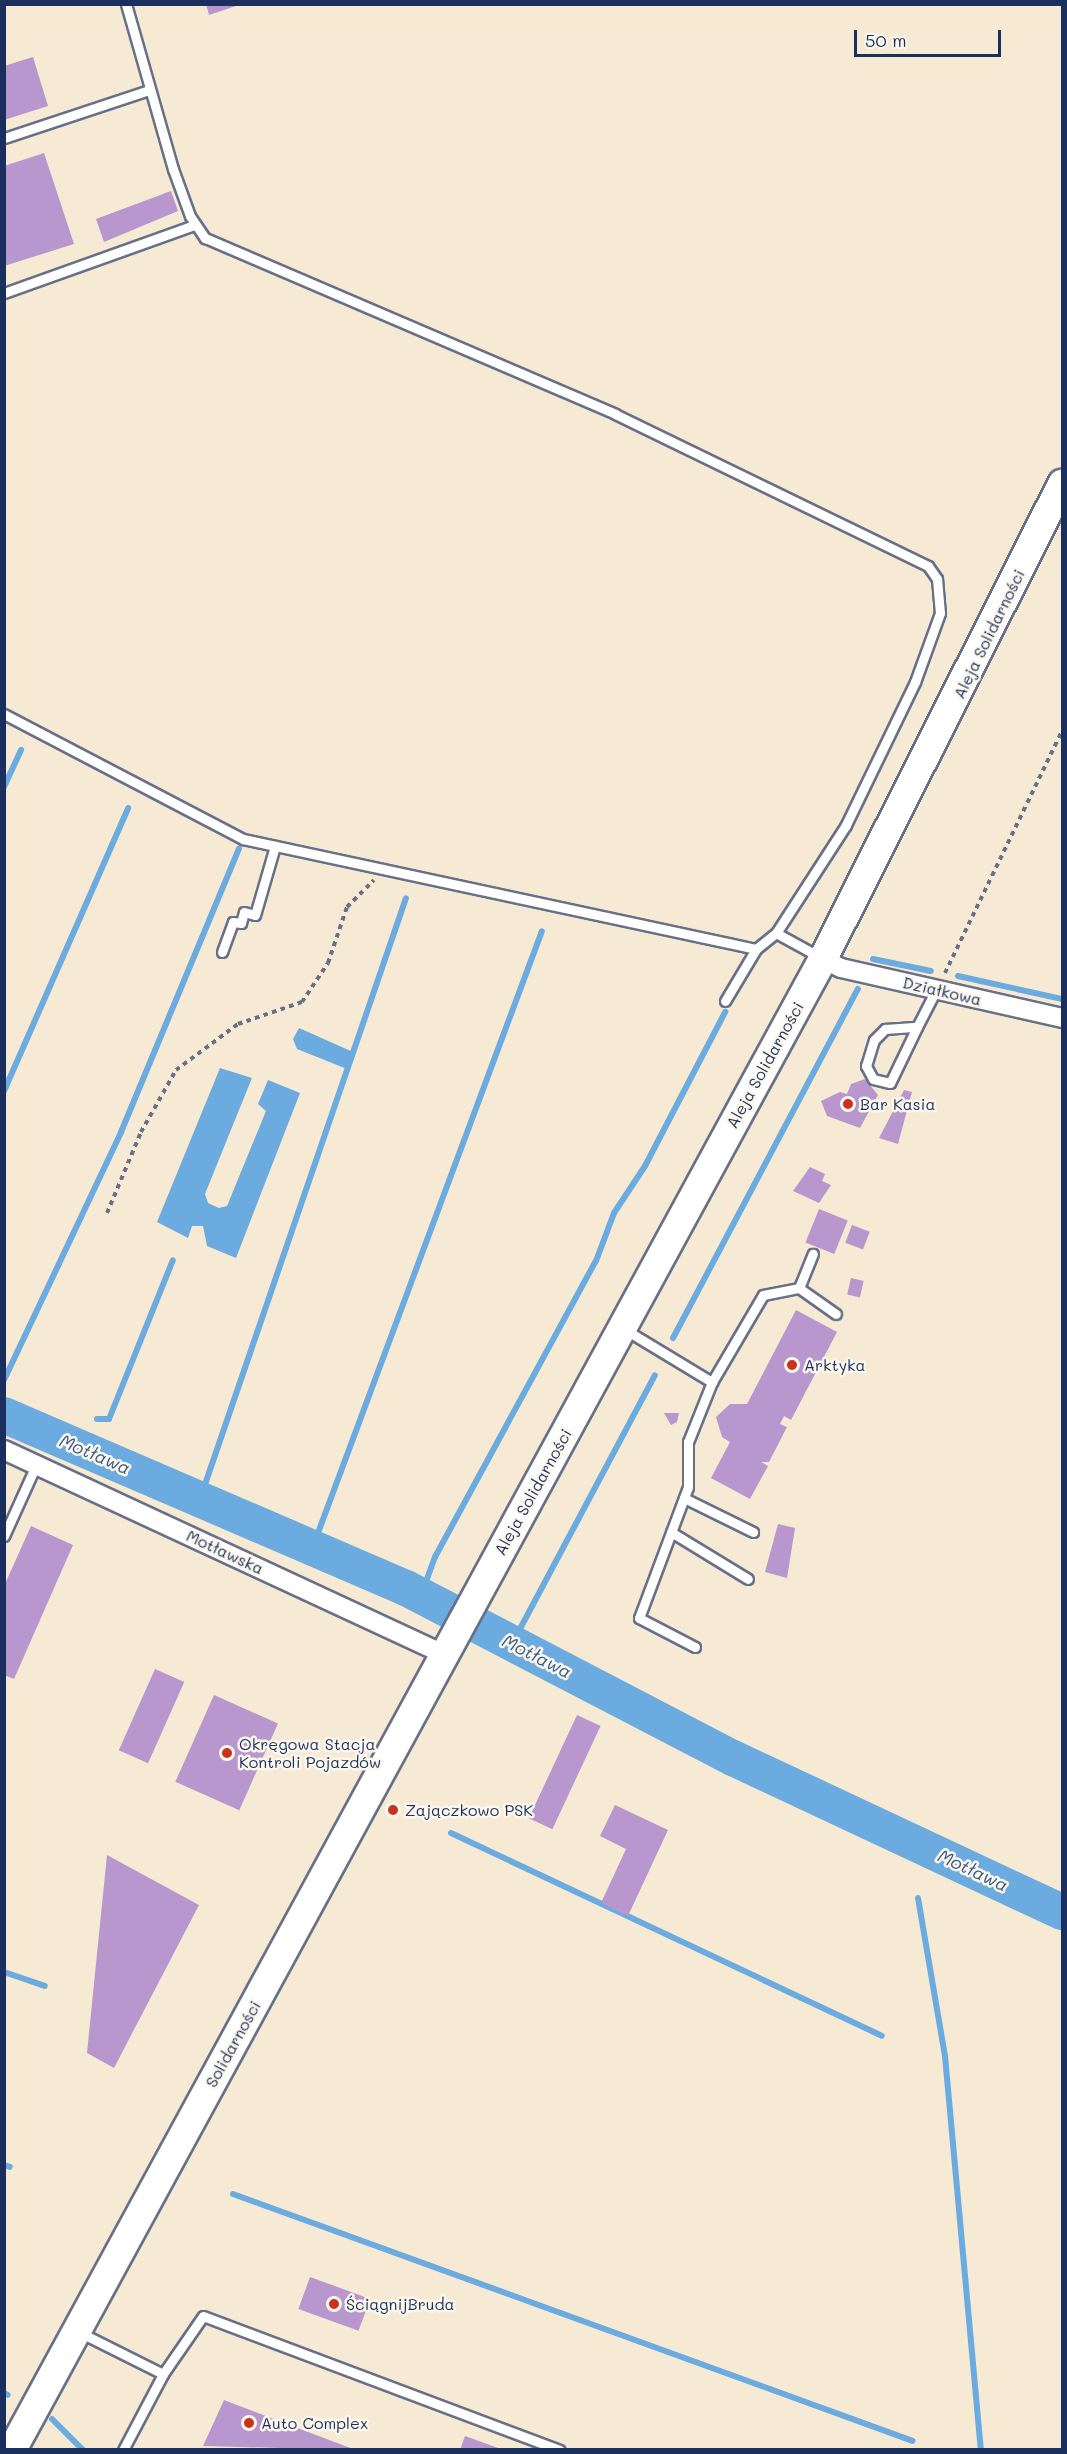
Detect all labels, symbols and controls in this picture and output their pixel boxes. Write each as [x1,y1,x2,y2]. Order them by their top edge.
scale bar [857,18,1004,56]
text: 50 m [865,28,907,52]
street label: Aleja Solidarności [949,566,1029,702]
street label: Działkowa [901,973,983,1009]
street label: Aleja Solidarności [722,998,808,1132]
place label: Bar Kasia [860,1094,935,1114]
marker: Bar Kasia [841,1097,855,1111]
place label: Arktyka [804,1355,865,1375]
marker: Arktyka [785,1358,799,1372]
street label: Aleja Solidarności [490,1425,576,1559]
water label: Motława [56,1429,134,1479]
street label: Motławska [183,1526,267,1578]
water label: Motława [499,1629,575,1683]
place label: Okręgowa Stacja Kontroli Pojazdów [239,1734,381,1772]
marker: Okręgowa Stacja Kontroli Pojazdów [220,1746,234,1760]
place label: Zajączkowo PSK [405,1800,533,1820]
marker: Zajączkowo PSK [386,1803,400,1817]
water label: Motława [934,1844,1012,1896]
street label: Solidarności [201,1997,265,2091]
place label: ŚciągnijBruda [346,2294,455,2314]
marker: ŚciągnijBruda [327,2297,341,2311]
place label: Auto Complex [261,2413,368,2433]
marker: Auto Complex [242,2416,256,2430]

